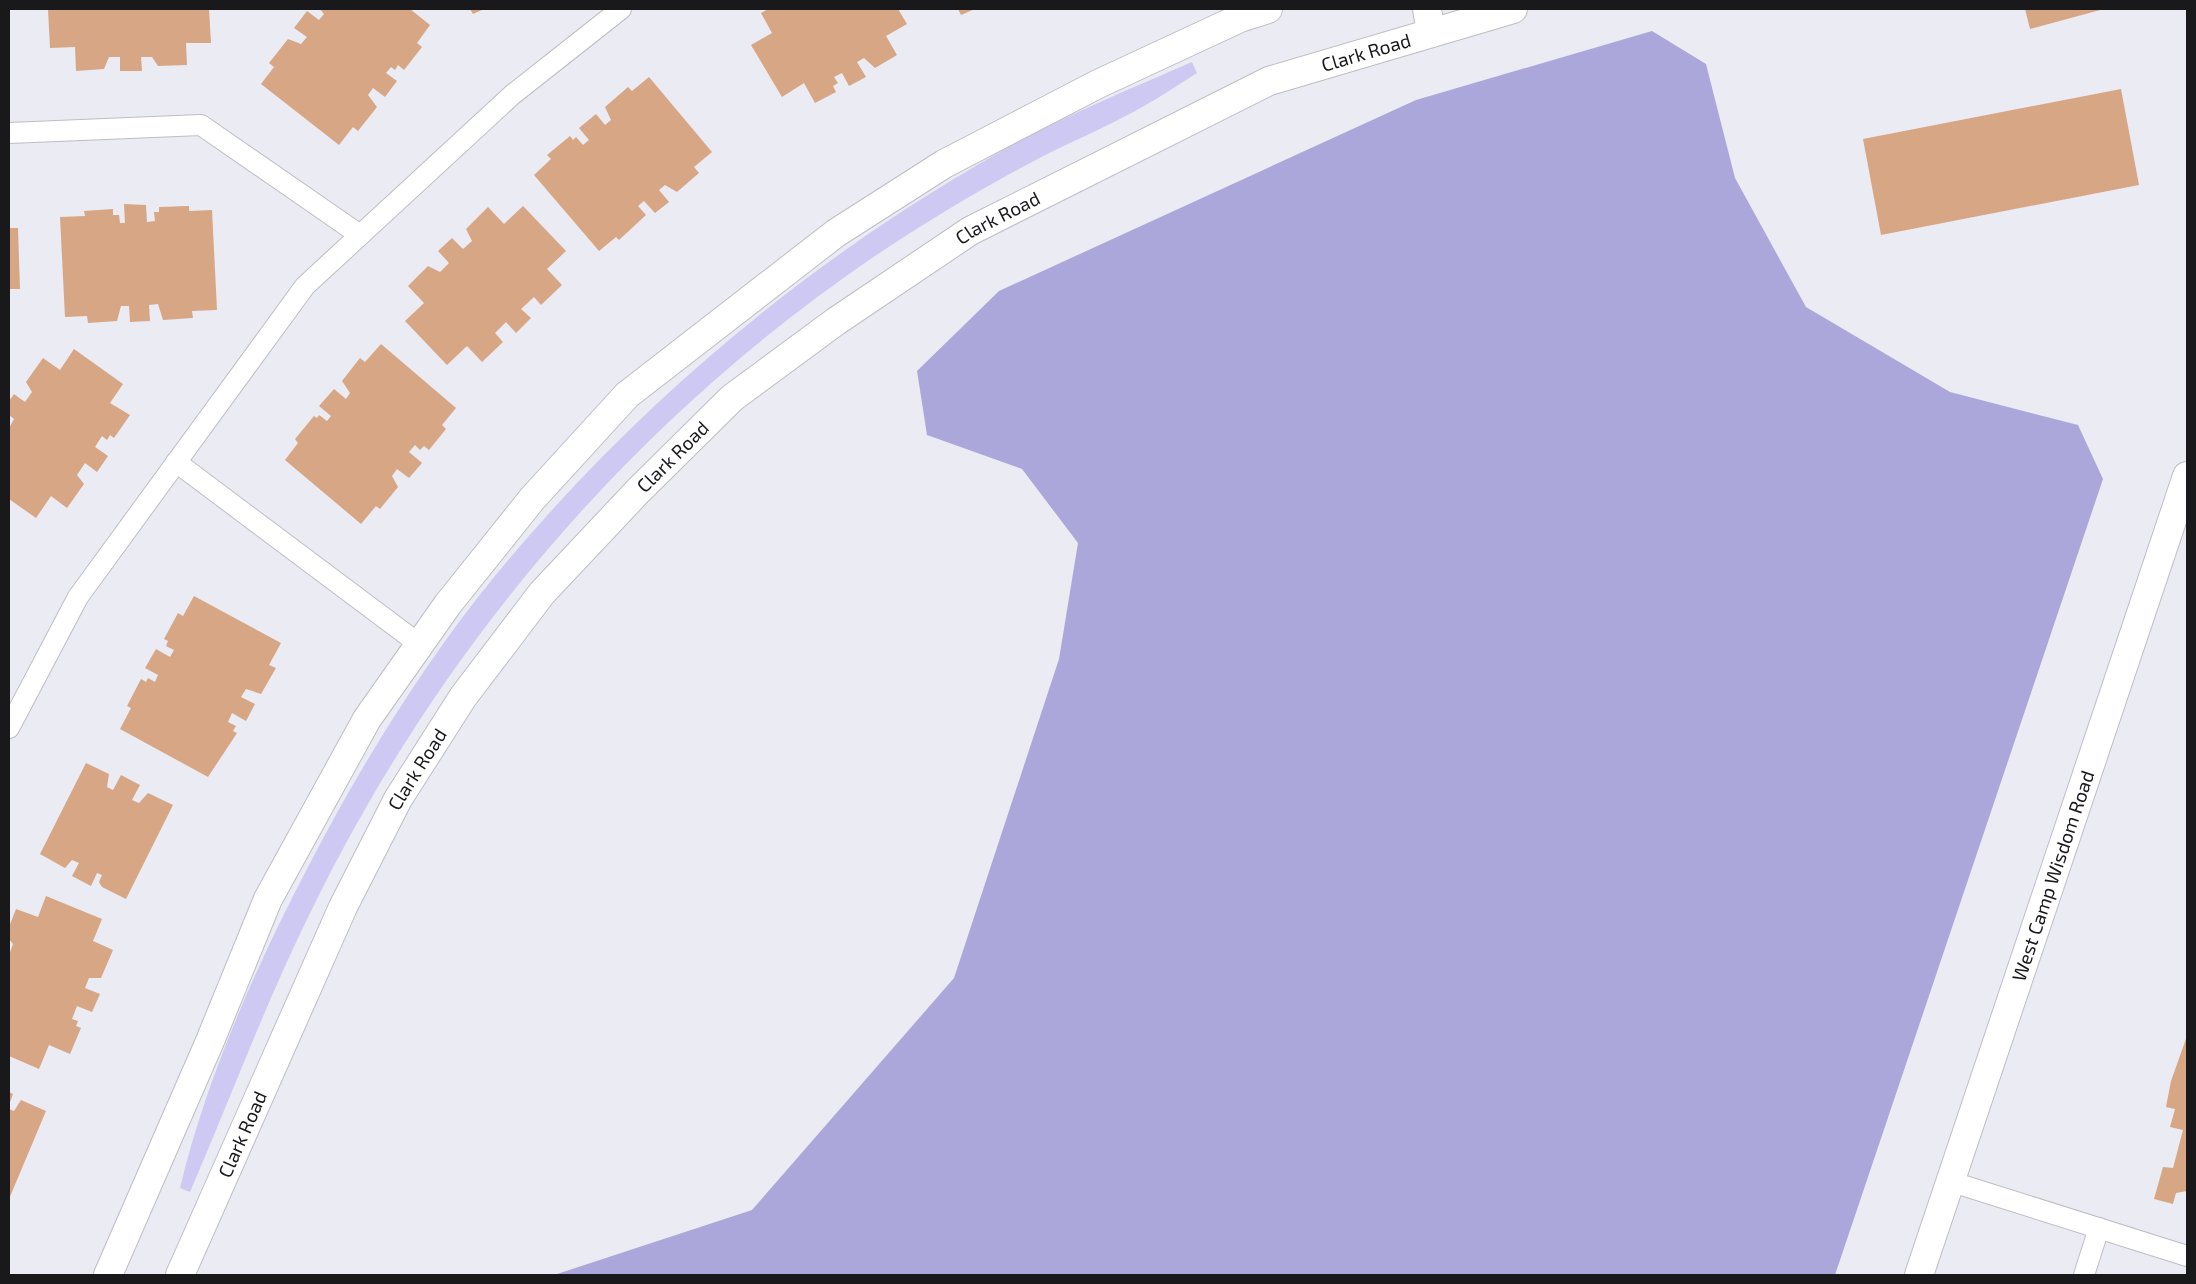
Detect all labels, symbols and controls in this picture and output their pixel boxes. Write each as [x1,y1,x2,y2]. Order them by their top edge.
street label: Clark Road [1318,28,1413,76]
street label: Clark Road [951,186,1043,249]
street label: Clark Road [631,416,713,497]
street label: Clark Road [382,724,451,814]
street label: West Camp Wisdom Road [2006,767,2098,984]
street label: Clark Road [213,1087,271,1181]

